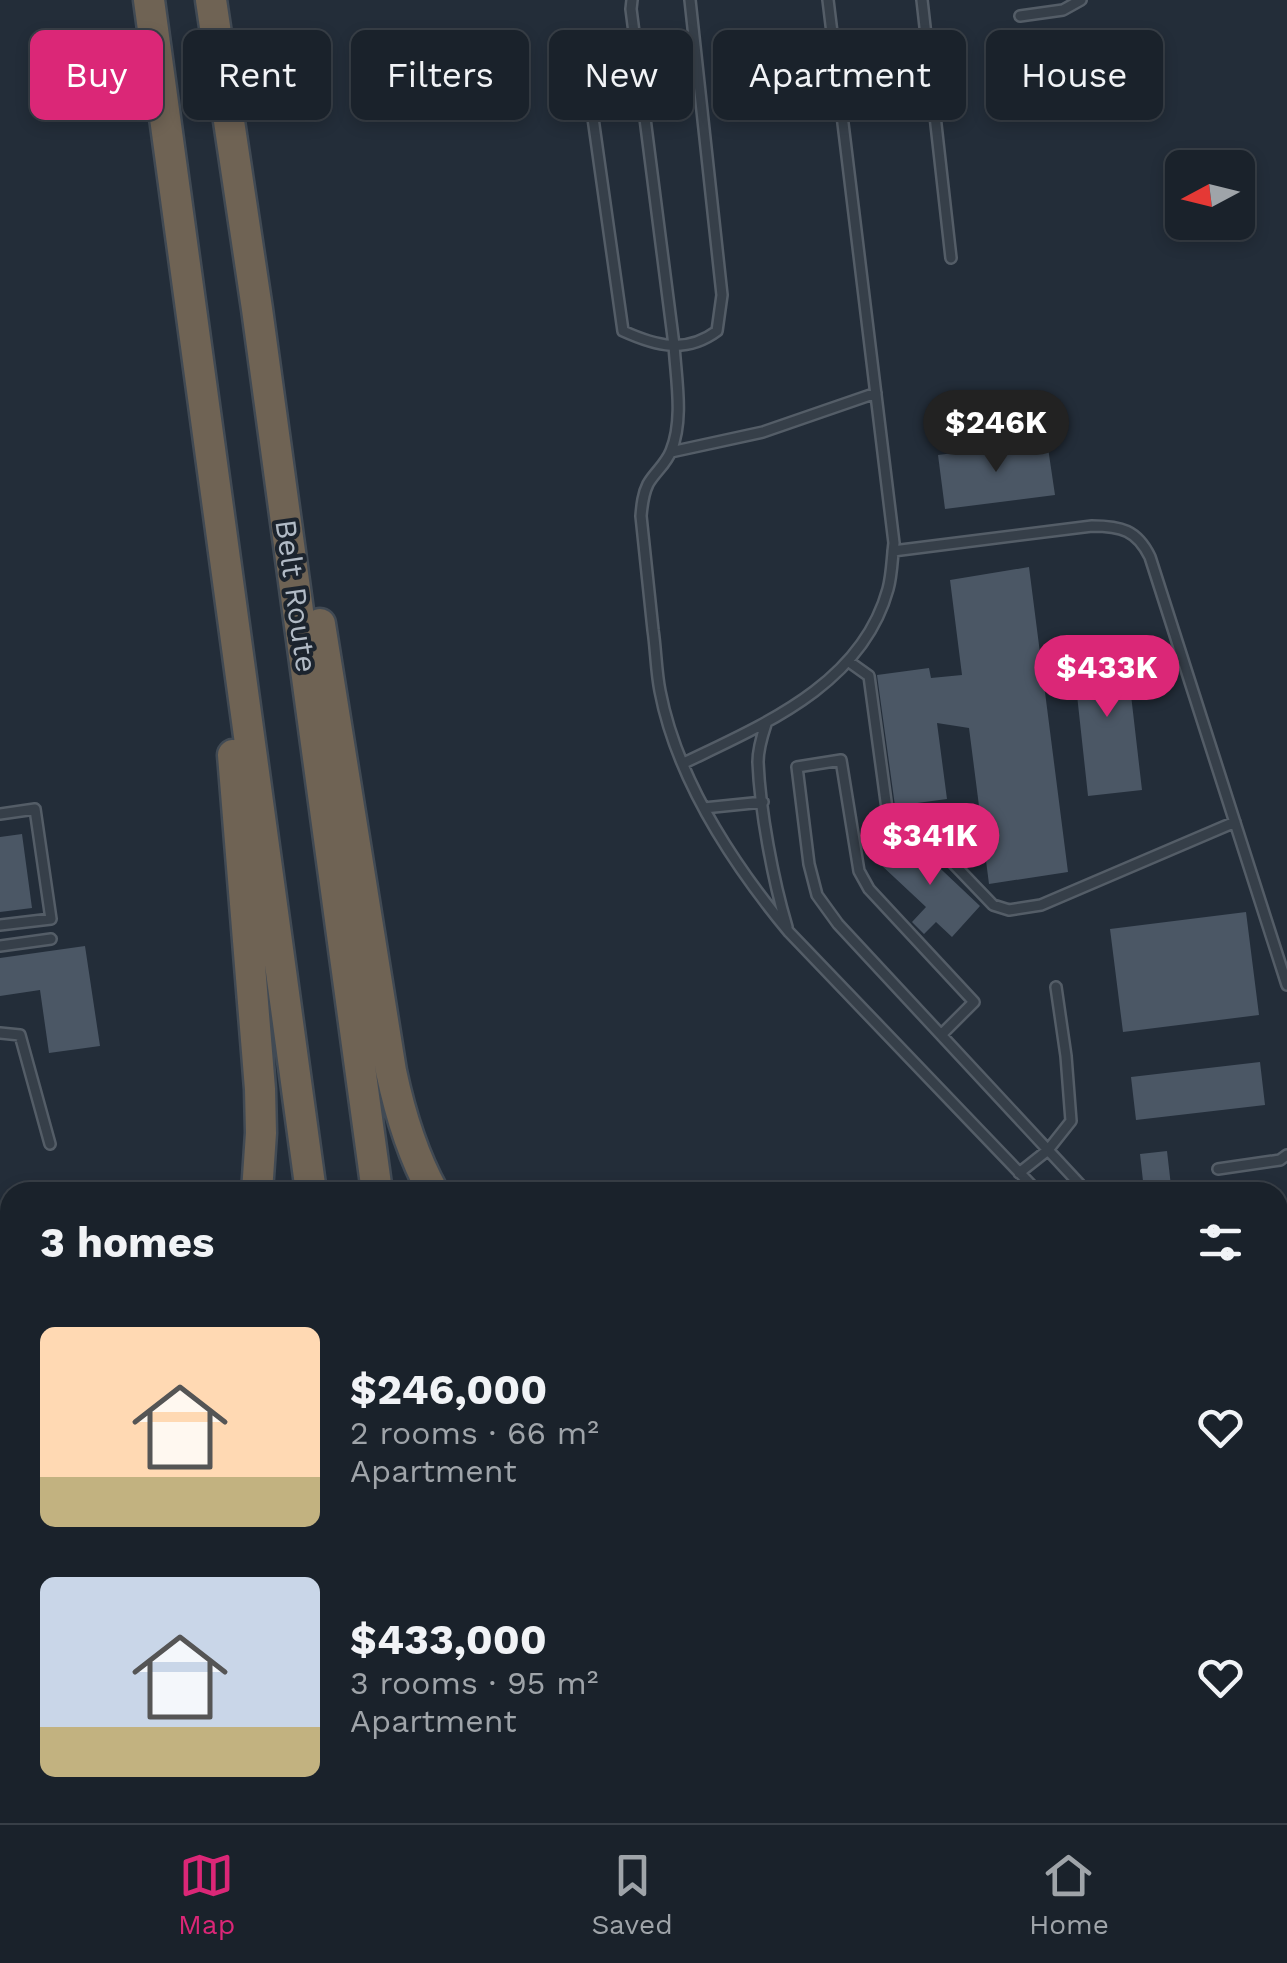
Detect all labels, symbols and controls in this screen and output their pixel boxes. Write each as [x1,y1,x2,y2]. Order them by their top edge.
chip: Buy [30,30,163,120]
chip: Rent [183,30,331,120]
chip: Filters [351,30,529,120]
chip: New [549,30,693,120]
chip: Apartment [713,30,966,120]
chip: House [986,30,1163,120]
north arrow [1165,150,1255,240]
map controls [1165,150,1255,240]
pin: $246K [926,390,1066,475]
text: $246K [945,403,1047,441]
street label: Belt Route [268,517,325,675]
pin: $433K [1037,635,1177,720]
text: $433K [1056,648,1158,686]
pin: $341K [860,803,1000,888]
text: $341K [882,816,978,854]
icon: filters [1193,1215,1248,1270]
text: 3 homes [40,1218,214,1267]
text: $246,000 [350,1365,547,1414]
icon: home [120,1367,240,1487]
icon: heart [1193,1400,1248,1455]
text: 2 rooms · 66 m² [350,1414,599,1452]
text: Apartment [350,1452,517,1490]
text: $433,000 [350,1615,547,1664]
icon: home [120,1617,240,1737]
icon: heart [1193,1650,1248,1705]
text: 3 rooms · 95 m² [350,1664,598,1702]
text: Apartment [350,1702,517,1740]
tab: Map [178,1848,235,1941]
tab: Saved [591,1848,673,1941]
tab: Home [1029,1848,1109,1941]

